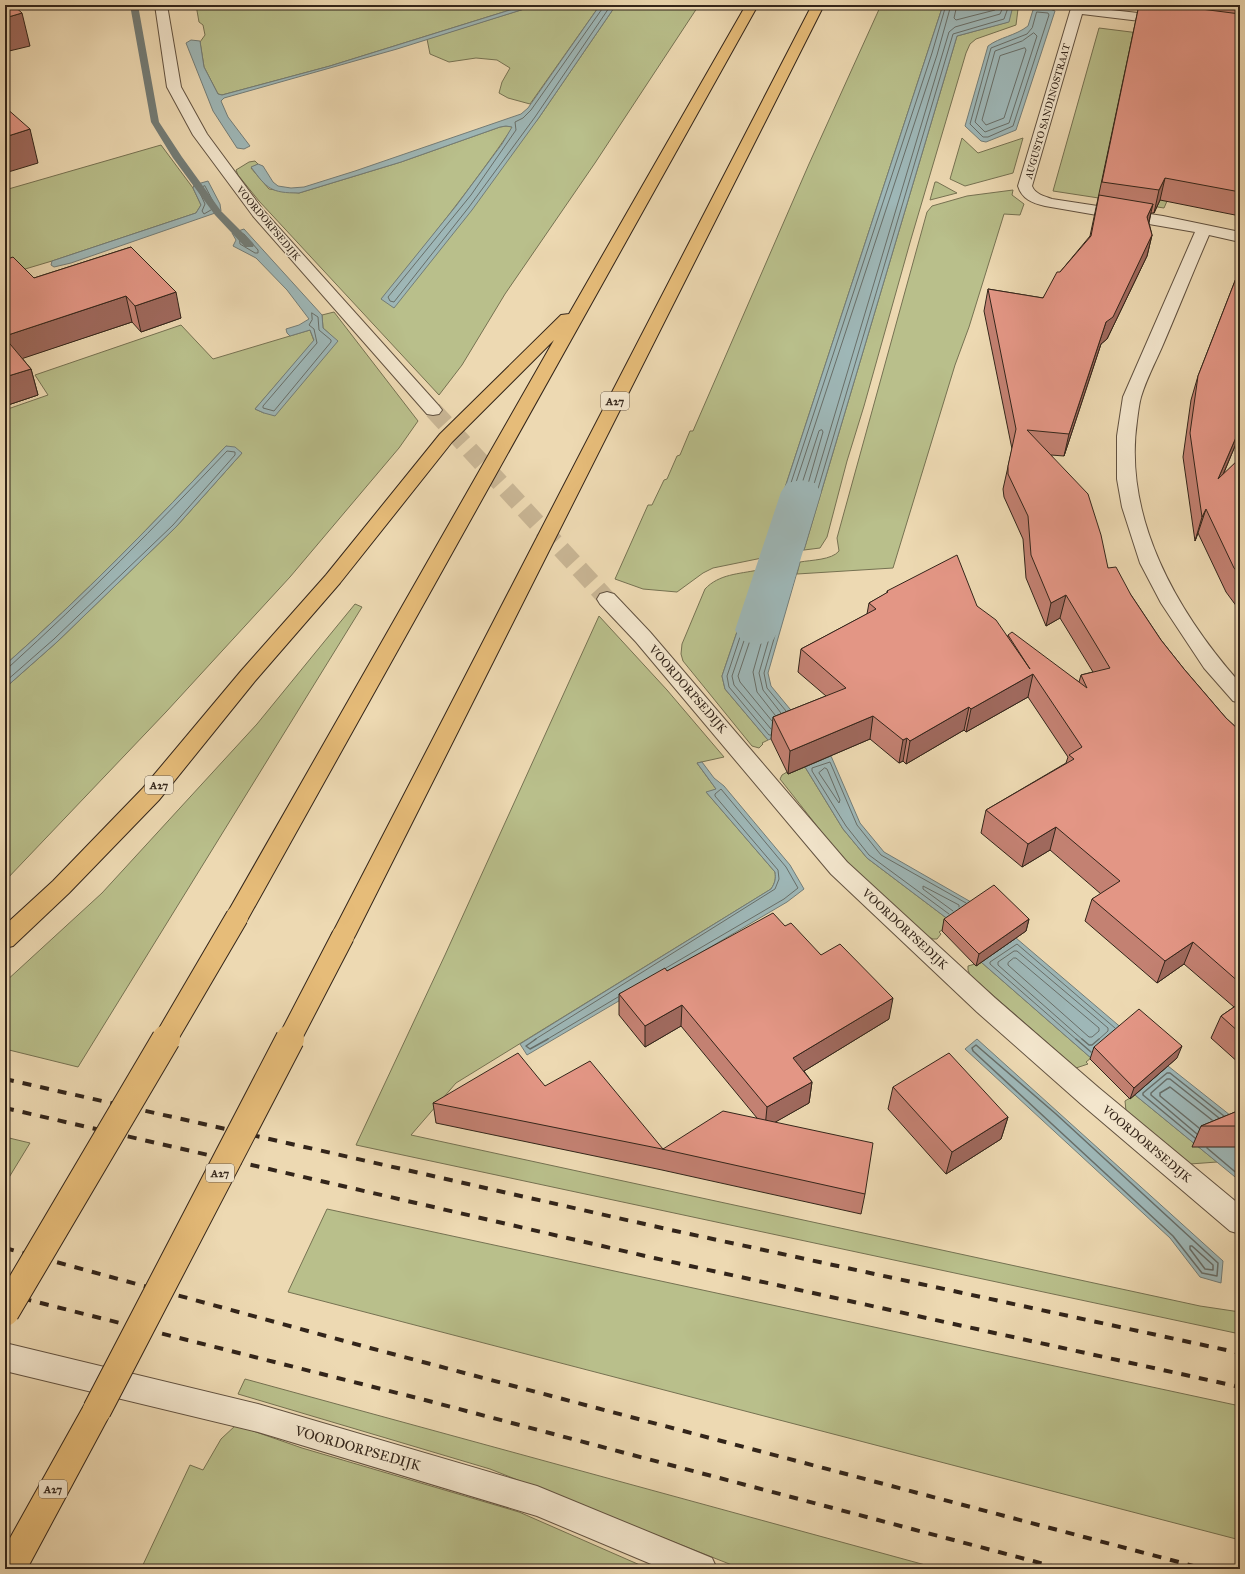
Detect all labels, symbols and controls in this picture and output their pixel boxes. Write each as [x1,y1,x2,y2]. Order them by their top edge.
street label: AUGUSTO SANDINOSTRAAT [1023,42,1073,181]
street label: VOORDORPSEDIJK [232,183,303,265]
road number: A27 [601,392,629,410]
street label: VOORDORPSEDIJK [645,641,730,737]
road number: A27 [145,776,173,794]
street label: VOORDORPSEDIJK [858,885,951,973]
street label: VOORDORPSEDIJK [1098,1102,1195,1186]
road number: A27 [206,1164,234,1182]
street label: VOORDORPSEDIJK [292,1422,424,1476]
road number: A27 [39,1480,67,1498]

